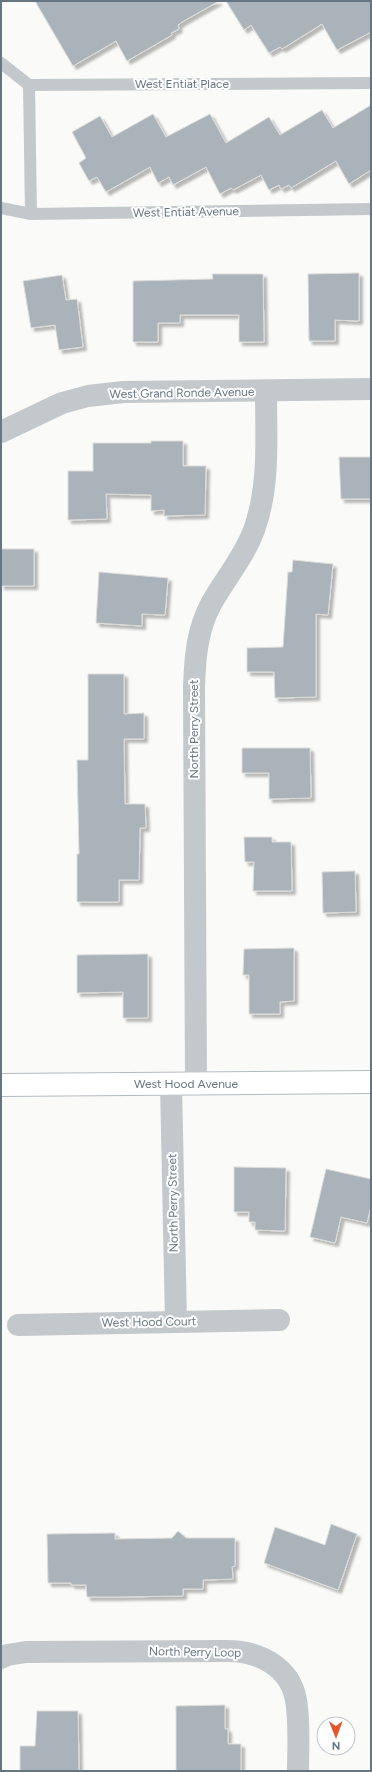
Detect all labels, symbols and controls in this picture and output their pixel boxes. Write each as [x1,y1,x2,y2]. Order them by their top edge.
street label: West Entiat Place [135,77,230,91]
street label: West Entiat Avenue [133,204,240,220]
street label: West Grand Ronde Avenue [109,385,255,401]
street label: North Perry Street [187,679,201,778]
street label: West Hood Avenue [134,1077,239,1091]
street label: North Perry Street [165,1153,181,1253]
street label: West Hood Court [102,1314,197,1330]
street label: North Perry Loop [149,1644,241,1660]
north arrow [316,1716,356,1756]
text: N [332,1739,341,1752]

